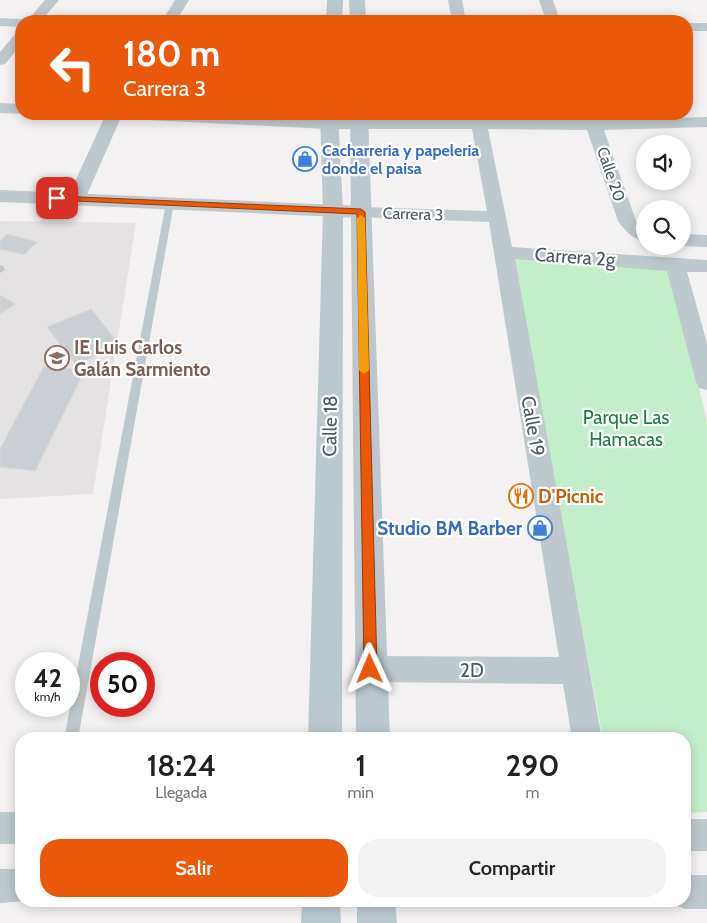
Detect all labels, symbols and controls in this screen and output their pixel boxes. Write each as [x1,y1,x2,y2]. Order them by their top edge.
text: 180 m [123,32,220,75]
icon: left [40,35,105,100]
text: Carrera 3 [123,75,206,102]
map controls [636,135,691,255]
button: sound [636,135,691,190]
place label: Cacharreria y papeleria donde el paisa [322,141,479,178]
street label: Calle 20 [593,144,629,204]
shop icon: Cacharreria y papeleria donde el paisa [292,146,318,172]
pin [36,177,78,219]
icon: arrive [43,184,71,212]
button: search [636,200,691,255]
street label: Carrera 3 [382,203,444,225]
street label: Carrera 2g [534,243,617,271]
place label: IE Luis Carlos Galán Sarmiento [74,336,211,381]
school or university icon: IE Luis Carlos Galán Sarmiento [44,345,70,371]
street label: Calle 19 [516,394,550,458]
street label: Calle 18 [318,395,342,457]
park label: Parque Las Hamacas [583,406,669,451]
restaurant icon: D'Picnic [508,483,534,509]
place label: D'Picnic [538,485,604,508]
shop icon: Studio BM Barber [527,515,553,541]
place label: Studio BM Barber [377,517,523,540]
position arrow [343,642,395,694]
speed limit sign: 50 [90,652,155,717]
street label: 2D [460,659,484,682]
text: 42 [33,663,62,693]
text: km/h [34,689,61,704]
text: 18:24 [147,747,216,784]
text: 1 [355,747,366,784]
text: 290 [506,747,559,784]
text: Llegada [155,783,207,802]
text: min [348,783,374,802]
text: m [525,783,539,802]
button: Salir [40,839,348,897]
button: Compartir [358,839,666,897]

